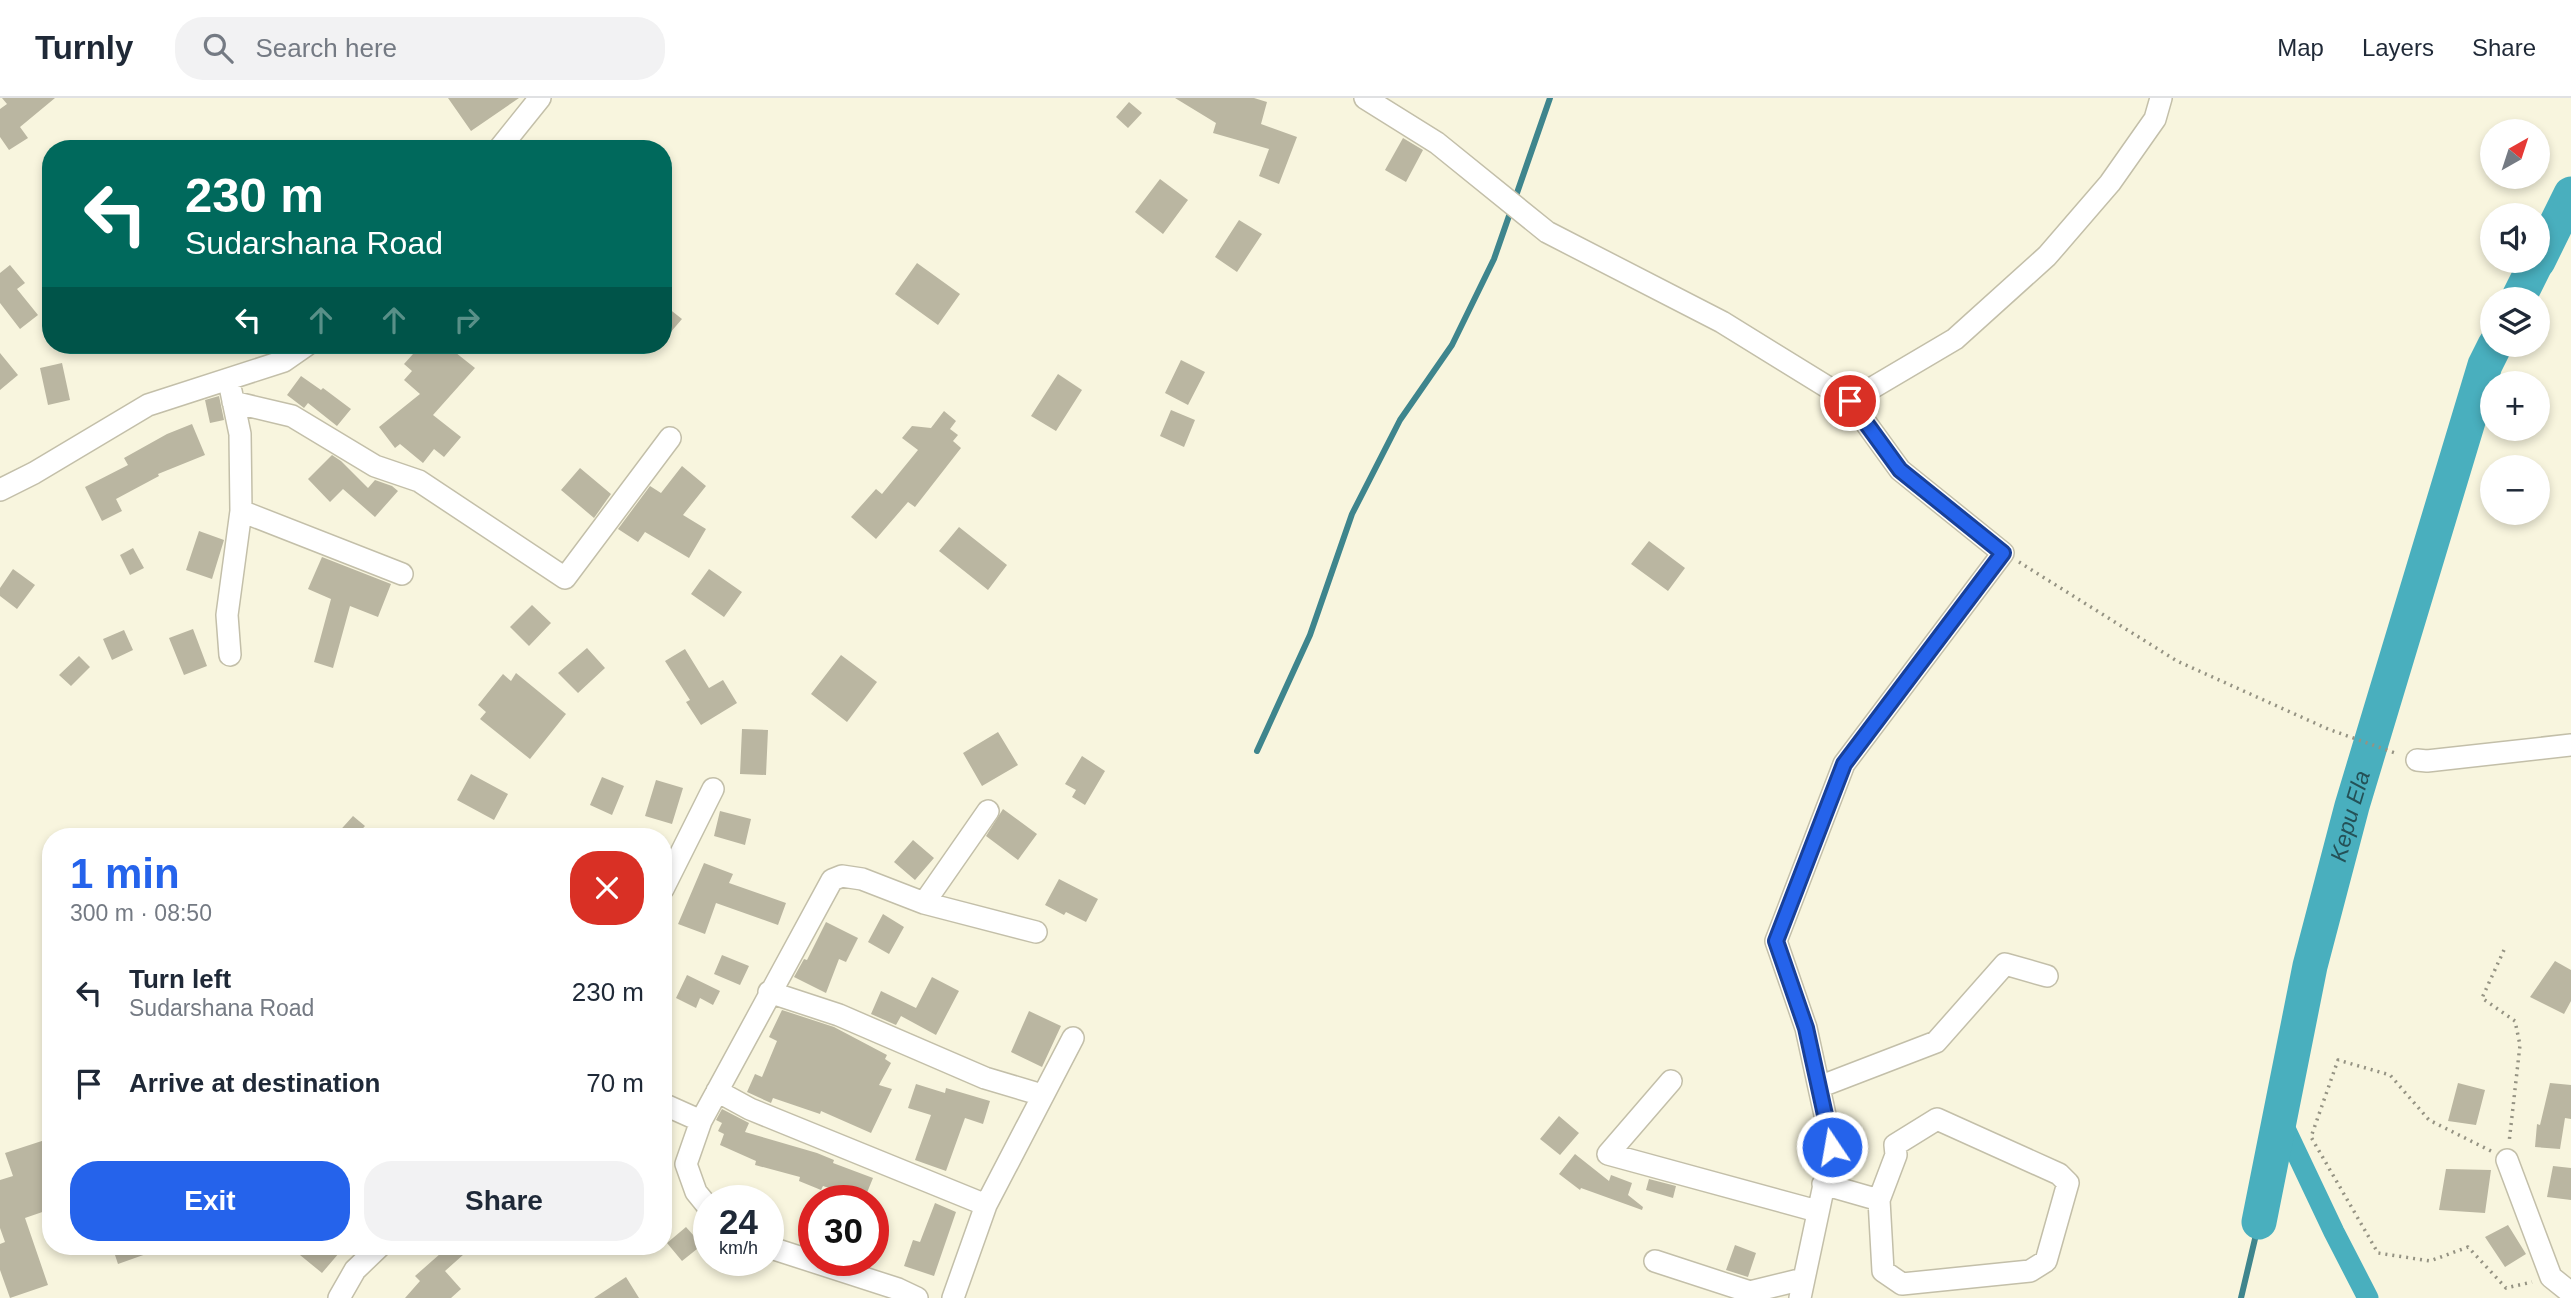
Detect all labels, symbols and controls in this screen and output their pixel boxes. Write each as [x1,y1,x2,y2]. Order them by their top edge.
search box [175,17,665,80]
text: Turnly [35,29,133,66]
icon: search [199,29,237,67]
text: Search here [255,33,397,63]
text: Map [2277,34,2324,61]
text: Layers [2362,34,2434,61]
text: Share [2472,34,2536,61]
north arrow [2480,119,2550,189]
map controls [2480,119,2550,525]
icon: left [70,168,161,259]
text: 230 m [185,168,324,222]
button: sound [2480,203,2550,273]
text: Sudarshana Road [185,225,443,261]
button: layers [2480,287,2550,357]
icon: left [229,301,267,339]
icon: ahead [302,301,340,339]
icon: ahead [375,301,413,339]
icon: right [448,301,486,339]
pin [1820,371,1880,431]
button: + [2480,371,2550,441]
icon: arrive [1831,382,1869,420]
button: − [2480,455,2550,525]
water label: Kepu Ela [2325,768,2375,865]
text: 1 min [70,850,180,897]
button: close [570,851,644,925]
text: 300 m · 08:50 [70,900,212,926]
text: Turn left [129,964,231,994]
icon: left [70,974,108,1012]
text: 230 m [572,977,644,1007]
text: Sudarshana Road [129,995,314,1021]
icon: arrive [70,1065,108,1103]
text: Arrive at destination [129,1068,380,1098]
text: 70 m [586,1068,644,1098]
position arrow [1795,1110,1869,1184]
button: Exit [70,1161,350,1241]
button: Share [364,1161,644,1241]
speed limit sign: 30 [798,1185,889,1276]
text: 24 [719,1202,758,1241]
text: km/h [719,1238,758,1258]

